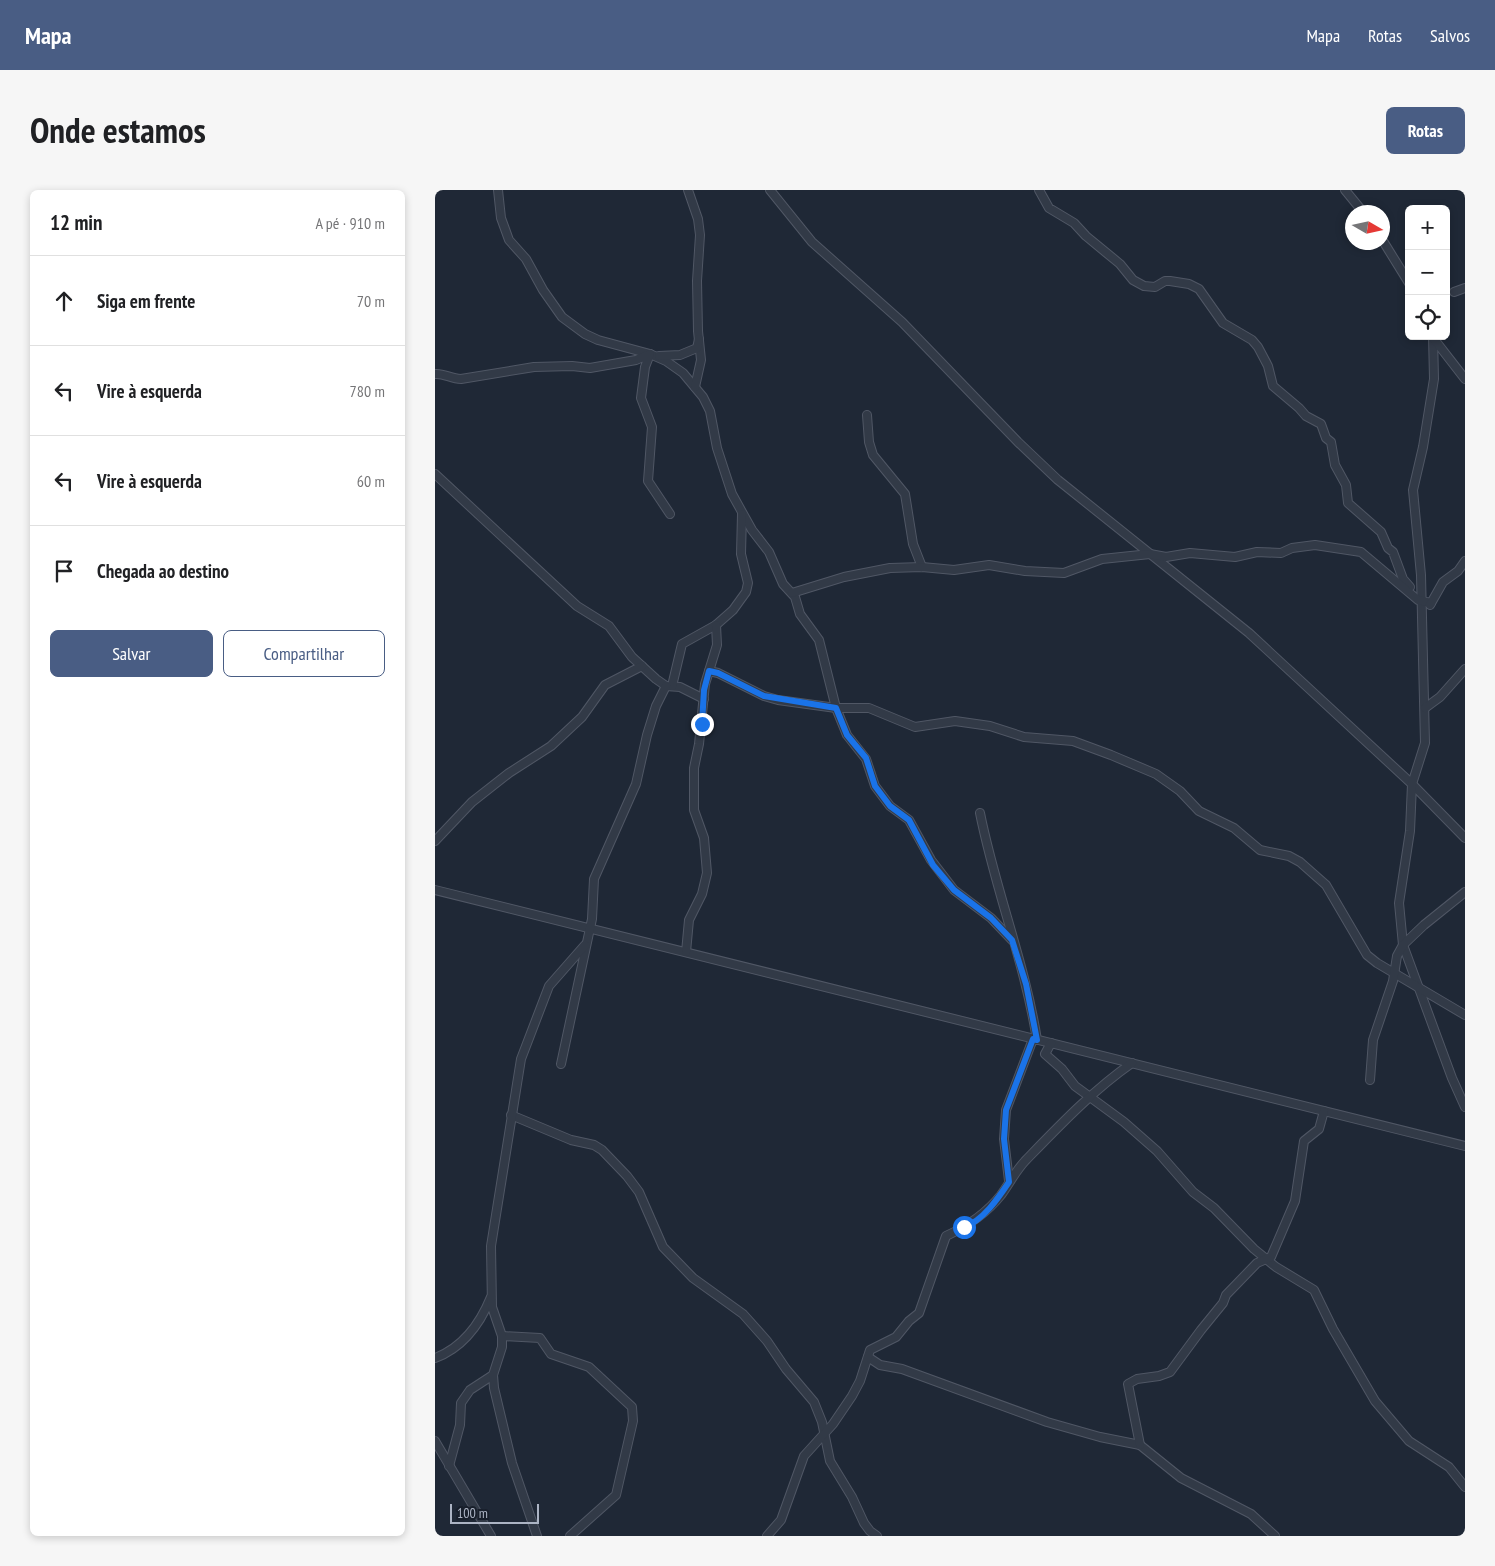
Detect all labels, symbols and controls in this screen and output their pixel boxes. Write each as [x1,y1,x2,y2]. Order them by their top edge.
text: Mapa [25,20,72,51]
text: Mapa [1306,24,1340,47]
text: Rotas [1368,24,1402,47]
text: Salvos [1430,24,1470,47]
text: Onde estamos [30,107,206,153]
button: Rotas [1386,107,1465,154]
north arrow [1345,205,1390,250]
map controls [1405,205,1450,340]
button: + [1405,205,1450,250]
text: 12 min [50,209,102,236]
text: A pé · 910 m [315,213,385,233]
button: − [1405,250,1450,295]
icon: ahead [50,287,78,315]
text: Siga em frente [97,289,195,313]
text: 70 m [357,291,385,311]
button: locate [1405,295,1450,340]
icon: left [50,377,78,405]
text: Vire à esquerda [97,379,202,403]
text: 780 m [350,381,385,401]
icon: left [50,467,78,495]
text: Vire à esquerda [97,469,202,493]
text: 60 m [357,471,385,491]
icon: arrive [50,557,78,585]
text: Chegada ao destino [97,559,229,583]
button: Salvar [50,630,213,677]
button: Compartilhar [223,630,385,677]
route end [691,713,714,736]
route start [953,1216,976,1239]
scale bar [450,1501,539,1524]
text: 100 m [457,1504,488,1522]

